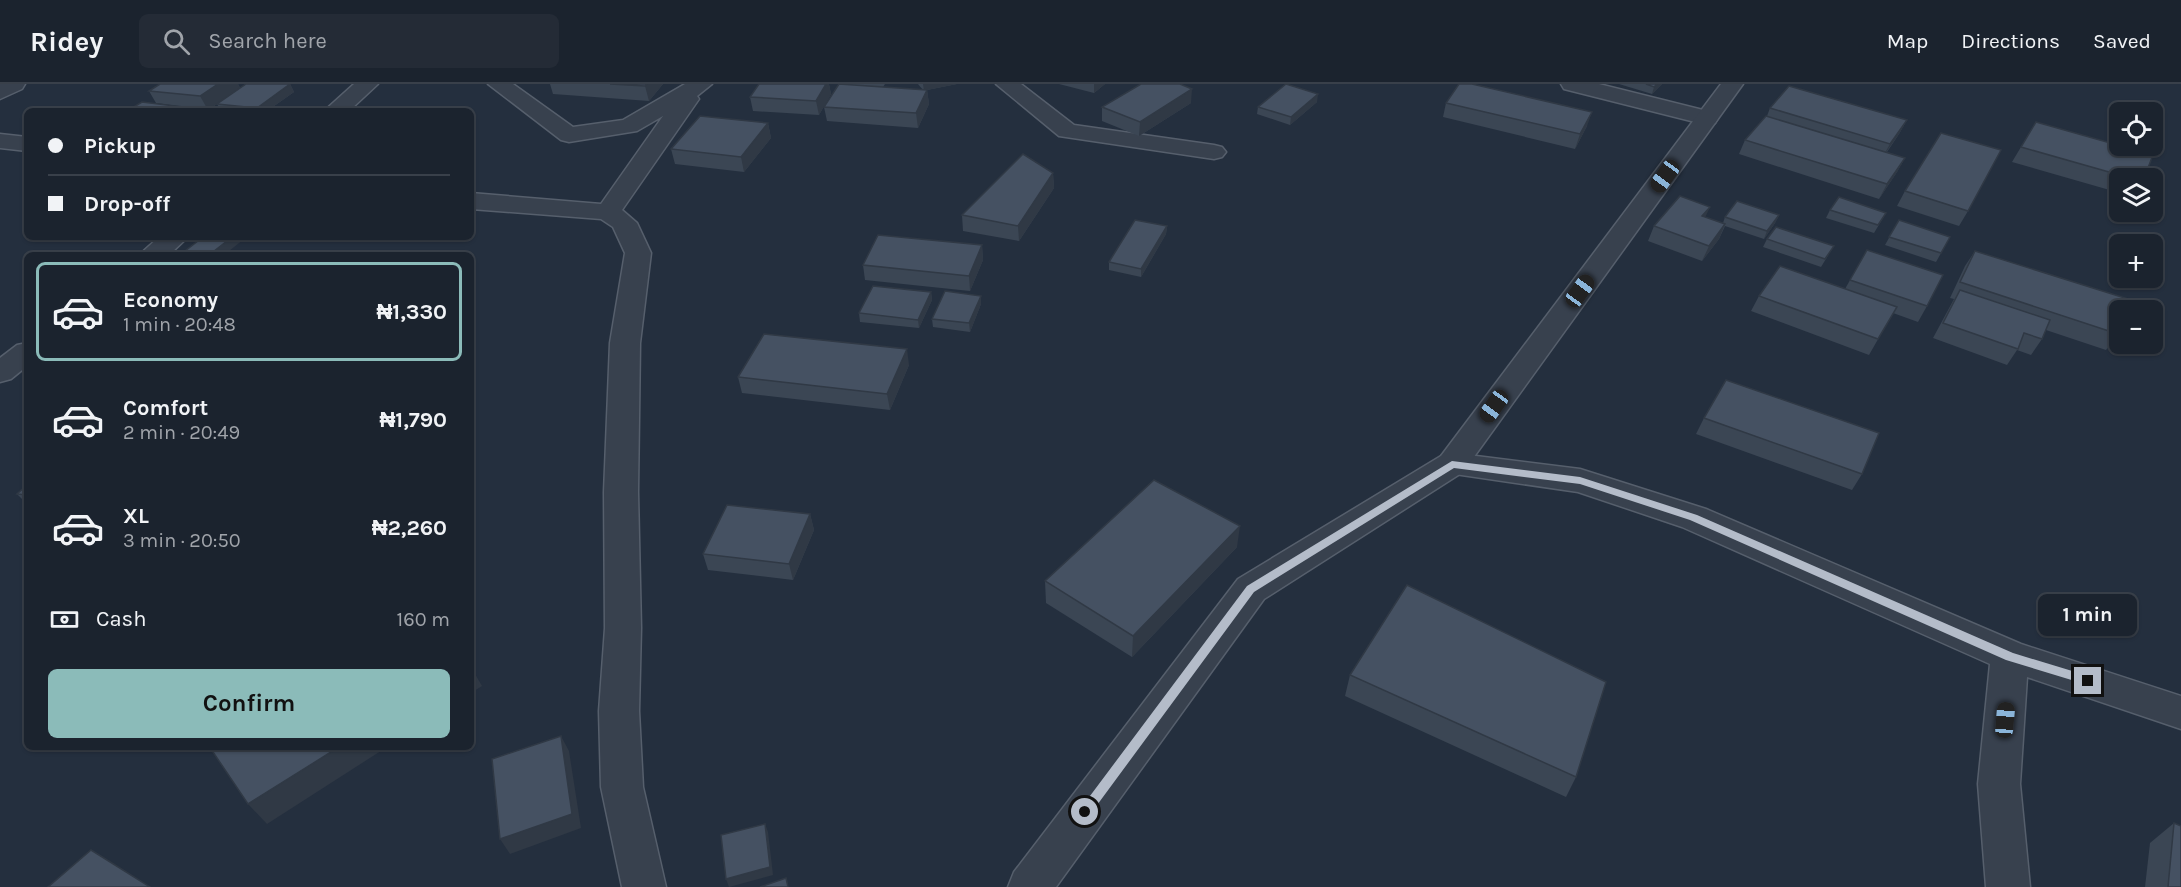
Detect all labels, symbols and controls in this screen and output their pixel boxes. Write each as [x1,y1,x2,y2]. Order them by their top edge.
search box [139,14,559,68]
text: Ridey [30,25,103,58]
icon: search [160,25,193,58]
text: Search here [208,28,327,54]
text: Map [1887,29,1928,53]
text: Directions [1961,29,2060,53]
text: Saved [2093,29,2151,53]
map controls [2109,102,2163,354]
button: locate [2109,102,2163,156]
text: Pickup [84,133,156,159]
car [1647,156,1683,196]
button: layers [2109,168,2163,222]
text: Drop-off [84,191,170,217]
button: + [2109,234,2163,288]
car [1562,271,1598,311]
icon: car [51,285,105,339]
text: Economy [123,287,218,313]
text: ₦1,330 [376,299,447,325]
button: − [2109,300,2163,354]
text: 1 min · 20:48 [123,313,236,336]
car [1476,386,1512,426]
icon: car [51,393,105,447]
text: Comfort [123,395,208,421]
text: ₦1,790 [379,407,447,433]
text: 2 min · 20:49 [123,421,240,444]
icon: car [51,501,105,555]
text: XL [123,503,149,529]
text: ₦2,260 [372,515,447,541]
text: 3 min · 20:50 [123,529,241,552]
callout: 1 min [2038,594,2138,636]
icon: cash [48,603,81,636]
text: 1 min [2062,603,2113,626]
text: Cash [96,606,146,632]
text: 160 m [397,608,450,631]
route end [2074,667,2101,694]
button: Confirm [48,669,450,738]
car [1994,701,2016,739]
route start [1071,798,1098,825]

